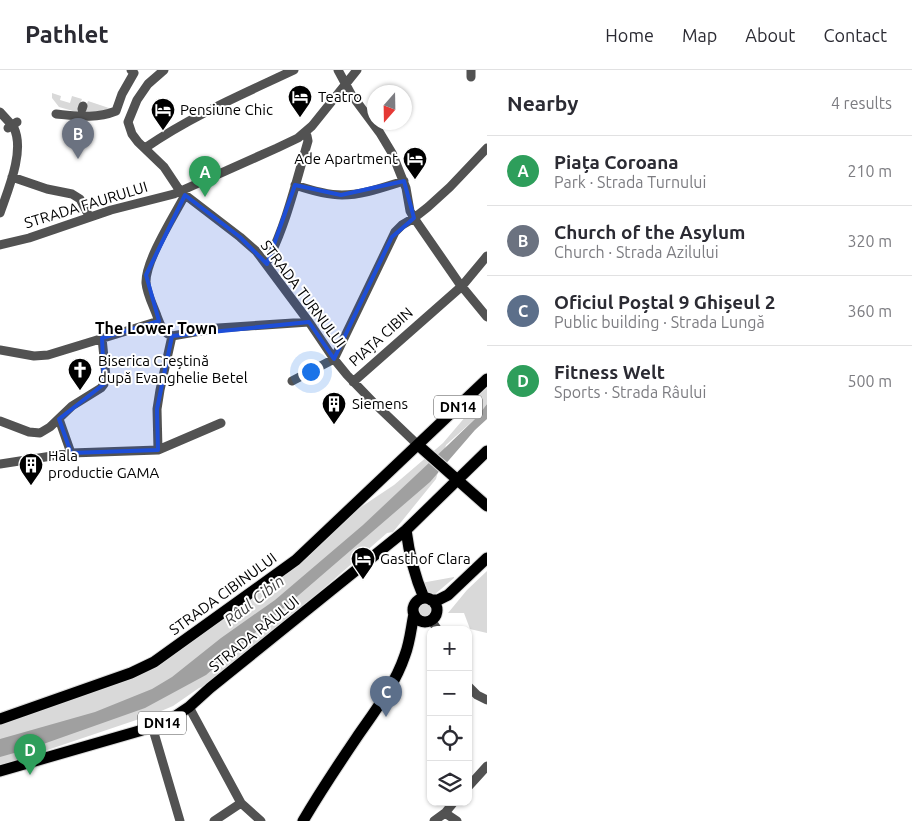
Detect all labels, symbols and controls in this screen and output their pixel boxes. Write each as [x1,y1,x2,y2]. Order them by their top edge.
text: Pathlet [25,21,109,48]
text: Home [605,25,654,45]
text: Map [682,25,717,45]
text: About [745,25,795,45]
text: Contact [823,25,887,45]
hotel icon: Teatro [287,84,313,118]
north arrow [367,85,412,130]
place label: Teatro [318,88,362,105]
text: Nearby [507,91,578,115]
text: 4 results [831,94,892,112]
hotel icon: Pensiune Chic [150,97,176,131]
place label: Pensiune Chic [180,101,273,118]
pin: B [62,118,94,159]
hotel icon: Ade Apartment [402,146,428,180]
place label: Ade Apartment [294,150,398,167]
text: Piața Coroana [554,151,679,173]
pin: A [189,156,221,197]
text: A [517,162,529,180]
text: 210 m [847,162,892,180]
text: Park · Strada Turnului [554,173,706,191]
street label: STRADA FAURULUI [22,178,149,231]
text: Church of the Asylum [554,221,745,243]
text: B [518,232,528,250]
text: 320 m [847,232,892,250]
street label: STRADA TURNULUI [258,237,349,351]
text: Church · Strada Azilului [554,243,719,261]
text: Oficiul Poștal 9 Ghișeul 2 [554,291,775,313]
text: C [518,302,528,320]
text: 360 m [847,302,892,320]
street label: PIAȚA CIBIN [345,304,416,370]
text: Public building · Strada Lungă [554,313,765,331]
district label: The Lower Town [95,319,217,337]
place label: Biserica Creștină după Evanghelie Betel [98,352,248,386]
church icon: Biserica Creștină după Evanghelie Betel [67,357,93,391]
your location [298,359,324,385]
text: Fitness Welt [554,361,665,383]
text: D [517,372,529,390]
text: 500 m [847,372,892,390]
text: Sports · Strada Râului [554,383,706,401]
building icon: Siemens [321,391,347,425]
place label: Siemens [352,395,408,412]
road number: DN14 [434,396,482,418]
place label: Hala productie GAMA [48,447,160,481]
building icon: Hala productie GAMA [18,452,44,486]
hotel icon: Gasthof Clara [350,546,376,580]
street label: STRADA CIBINULUI [166,549,280,638]
place label: Gasthof Clara [380,550,471,567]
water label: Râul Cibin [221,571,287,629]
street label: STRADA RÂULUI [205,592,302,675]
map controls [427,626,472,806]
button: + [427,626,472,671]
button: − [427,671,472,716]
pin: C [370,676,402,717]
road number: DN14 [138,711,186,734]
button: locate [427,716,472,761]
pin: D [14,734,46,775]
button: layers [427,761,472,806]

